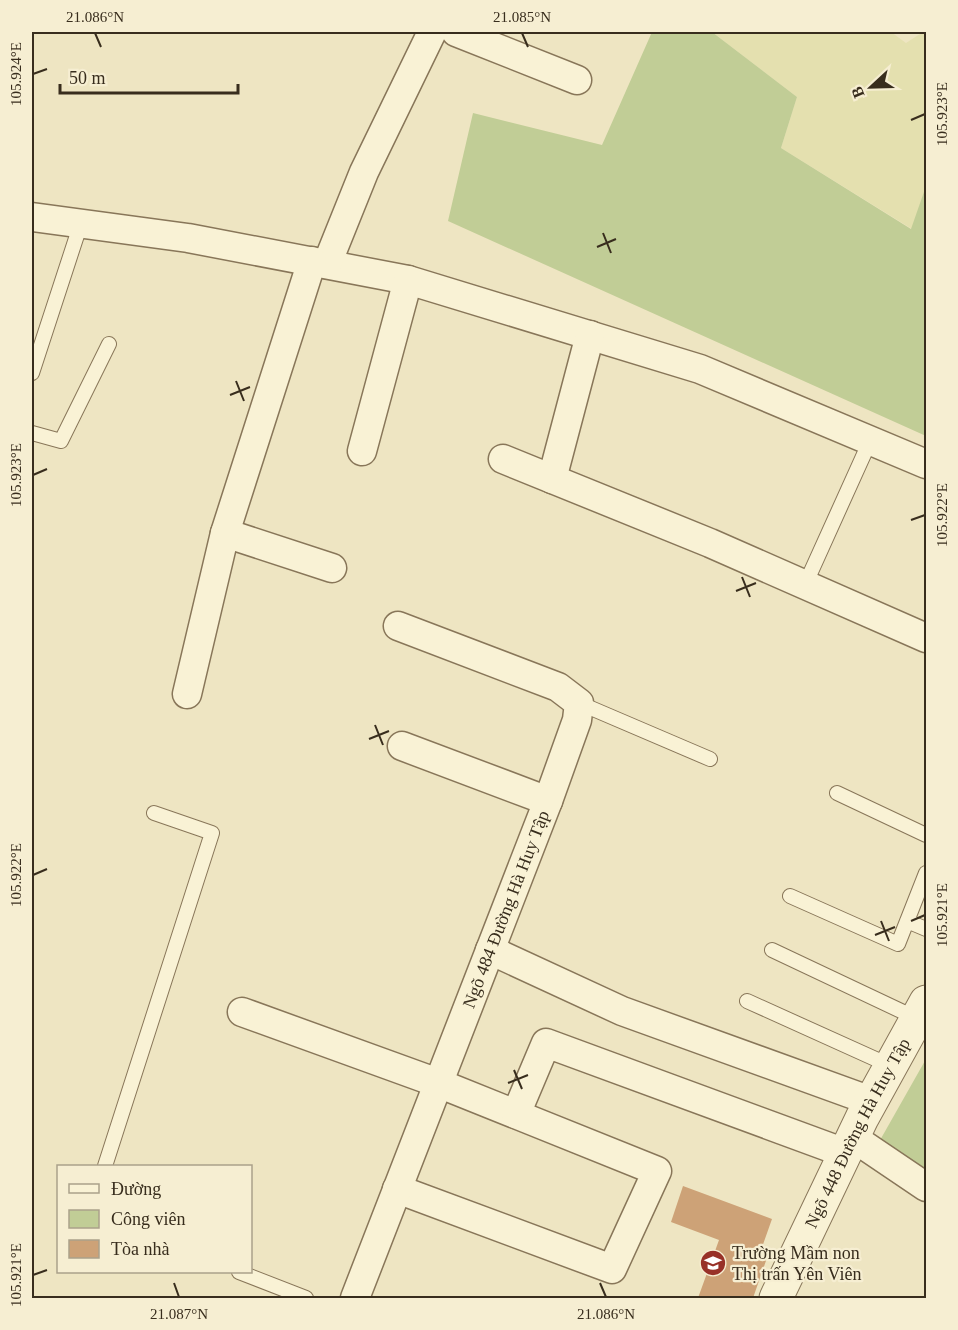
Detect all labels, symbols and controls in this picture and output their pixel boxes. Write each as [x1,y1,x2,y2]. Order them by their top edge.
text: 21.086°N [66,9,124,25]
text: 21.085°N [493,9,551,25]
text: 105.924°E [8,42,24,106]
scale bar [60,57,238,95]
north arrow [841,57,901,117]
text: 50 m [69,68,106,88]
text: 105.923°E [934,82,950,146]
text: B [848,84,867,101]
text: 105.923°E [8,443,24,507]
text: 105.922°E [934,483,950,547]
street label: Ngõ 484 Đường Hà Huy Tập [459,808,553,1011]
text: 105.922°E [8,843,24,907]
text: 105.921°E [934,883,950,947]
street label: Ngõ 448 Đường Hà Huy Tập [801,1035,914,1231]
legend [57,1165,252,1273]
text: Đường [111,1179,161,1199]
text: Công viên [111,1209,186,1229]
text: Tòa nhà [111,1239,169,1259]
text: 105.921°E [8,1243,24,1307]
place label: Trường Mầm non Thị trấn Yên Viên [732,1243,861,1284]
school or university icon: Trường Mầm non Thị trấn Yên Viên [698,1248,728,1278]
text: 21.087°N [150,1306,208,1322]
text: 21.086°N [577,1306,635,1322]

